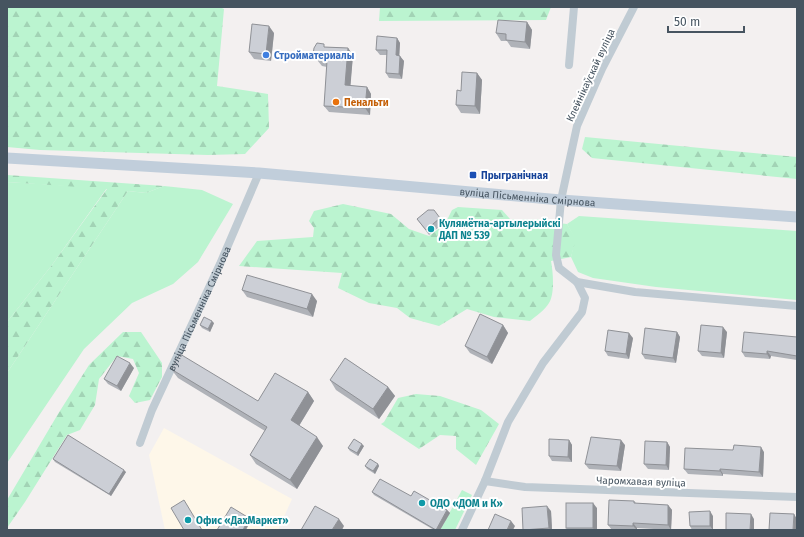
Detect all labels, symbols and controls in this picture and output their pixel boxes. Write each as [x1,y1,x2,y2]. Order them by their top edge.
scale bar [668,8,744,34]
text: 50 m [674,15,700,29]
street label: Клейнікаўскай вуліца [563,27,618,124]
marker: Стройматериалы [261,50,271,60]
place label: Стройматериалы [274,50,354,62]
marker: Пенальти [331,97,341,107]
place label: Пенальти [344,97,389,109]
marker: Прыгранічная [468,170,478,180]
place label: Прыгранічная [481,170,548,182]
street label: вуліца Пісьменніка Смірнова [459,186,596,209]
place label: Кулямётна-артылерыйскі ДАП № 539 [438,218,561,242]
marker: Кулямётна-артылерыйскі ДАП № 539 [426,224,436,234]
street label: вуліца Пісьменніка Смірнова [166,245,234,373]
street label: Чаромхавая вуліца [596,473,686,490]
marker: ОДО «ДОМ и К» [417,498,427,508]
place label: ОДО «ДОМ и К» [430,498,503,510]
marker: Офис «ДахМаркет» [183,515,193,525]
place label: Офис «ДахМаркет» [196,515,288,527]

